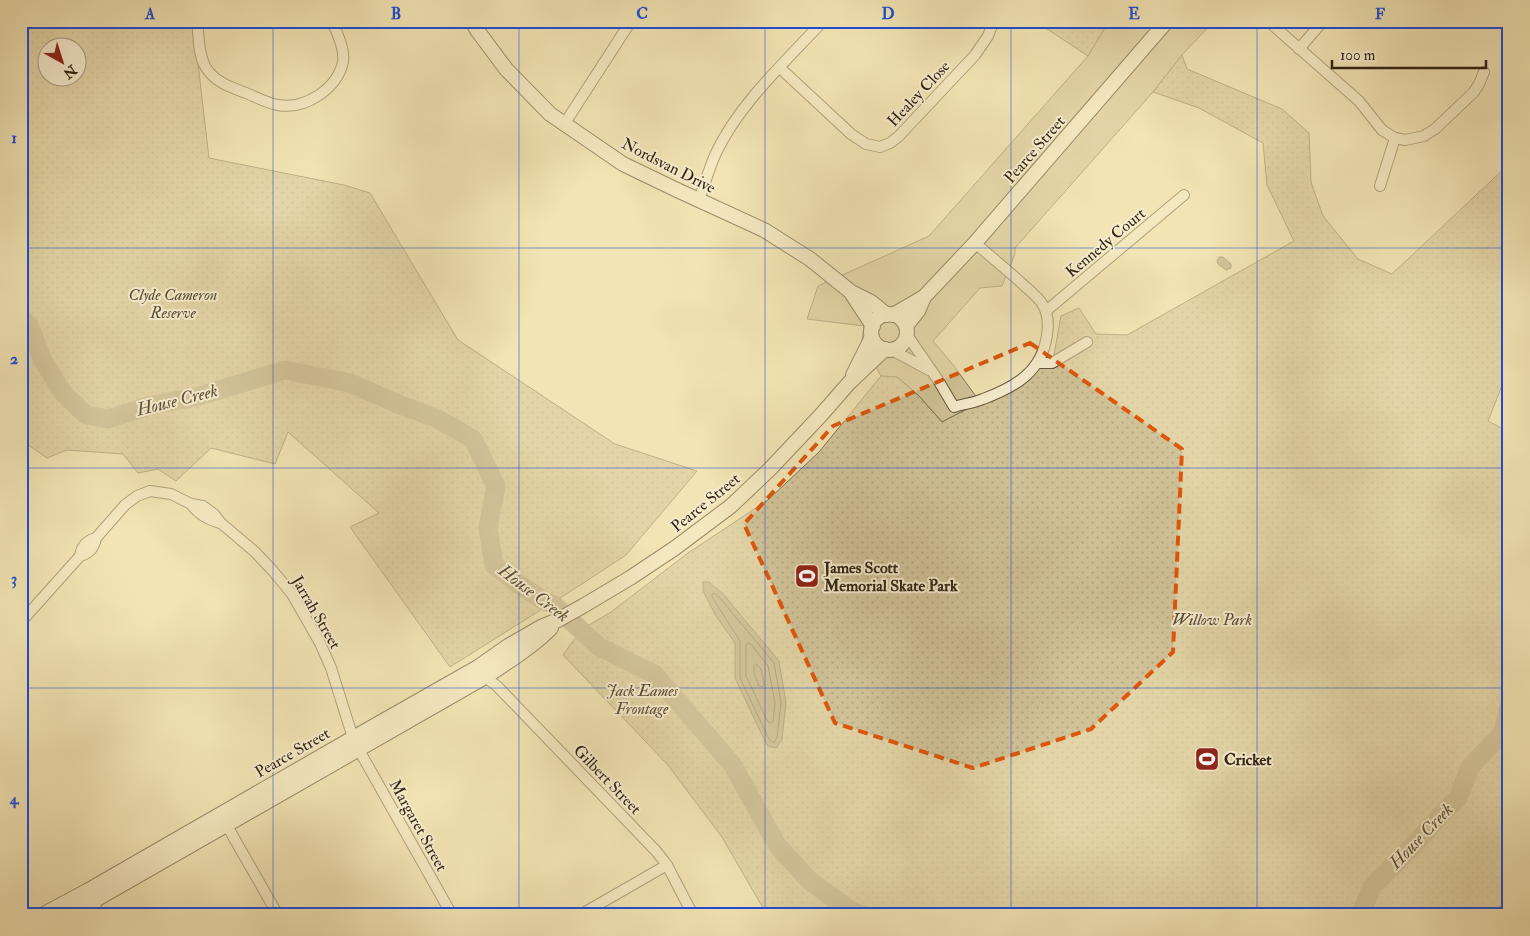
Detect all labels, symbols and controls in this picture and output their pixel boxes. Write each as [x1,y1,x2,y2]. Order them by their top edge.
text: A [144,4,156,24]
text: B [391,4,401,24]
text: C [636,4,648,24]
text: D [881,4,895,24]
text: E [1128,4,1140,24]
text: F [1375,4,1385,24]
north arrow [38,38,88,88]
scale bar [1332,38,1486,70]
text: 100 m [1340,46,1376,65]
street label: Healey Close [883,56,955,131]
text: N [59,61,81,83]
street label: Pearce Street [1000,112,1070,188]
text: 1 [11,128,17,148]
street label: Nordsvan Drive [618,134,719,198]
street label: Kennedy Court [1062,204,1150,282]
park label: Clyde Cameron Reserve [129,285,217,323]
text: 2 [10,349,18,369]
water label: House Creek [133,379,220,422]
street label: Pearce Street [667,469,744,537]
place label: James Scott Memorial Skate Park [823,558,958,596]
water label: House Creek [493,559,574,628]
sports icon: James Scott Memorial Skate Park [794,563,820,589]
text: 3 [11,569,17,589]
street label: Jarrah Street [286,571,345,653]
park label: Willow Park [1172,610,1252,630]
park label: Jack Eames Frontage [606,681,679,719]
street label: Pearce Street [251,723,334,782]
street label: Gilbert Street [569,741,646,819]
sports icon: Cricket [1194,746,1220,772]
place label: Cricket [1224,750,1272,770]
street label: Margaret Street [385,776,452,875]
text: 4 [9,789,20,809]
water label: House Creek [1384,799,1458,875]

